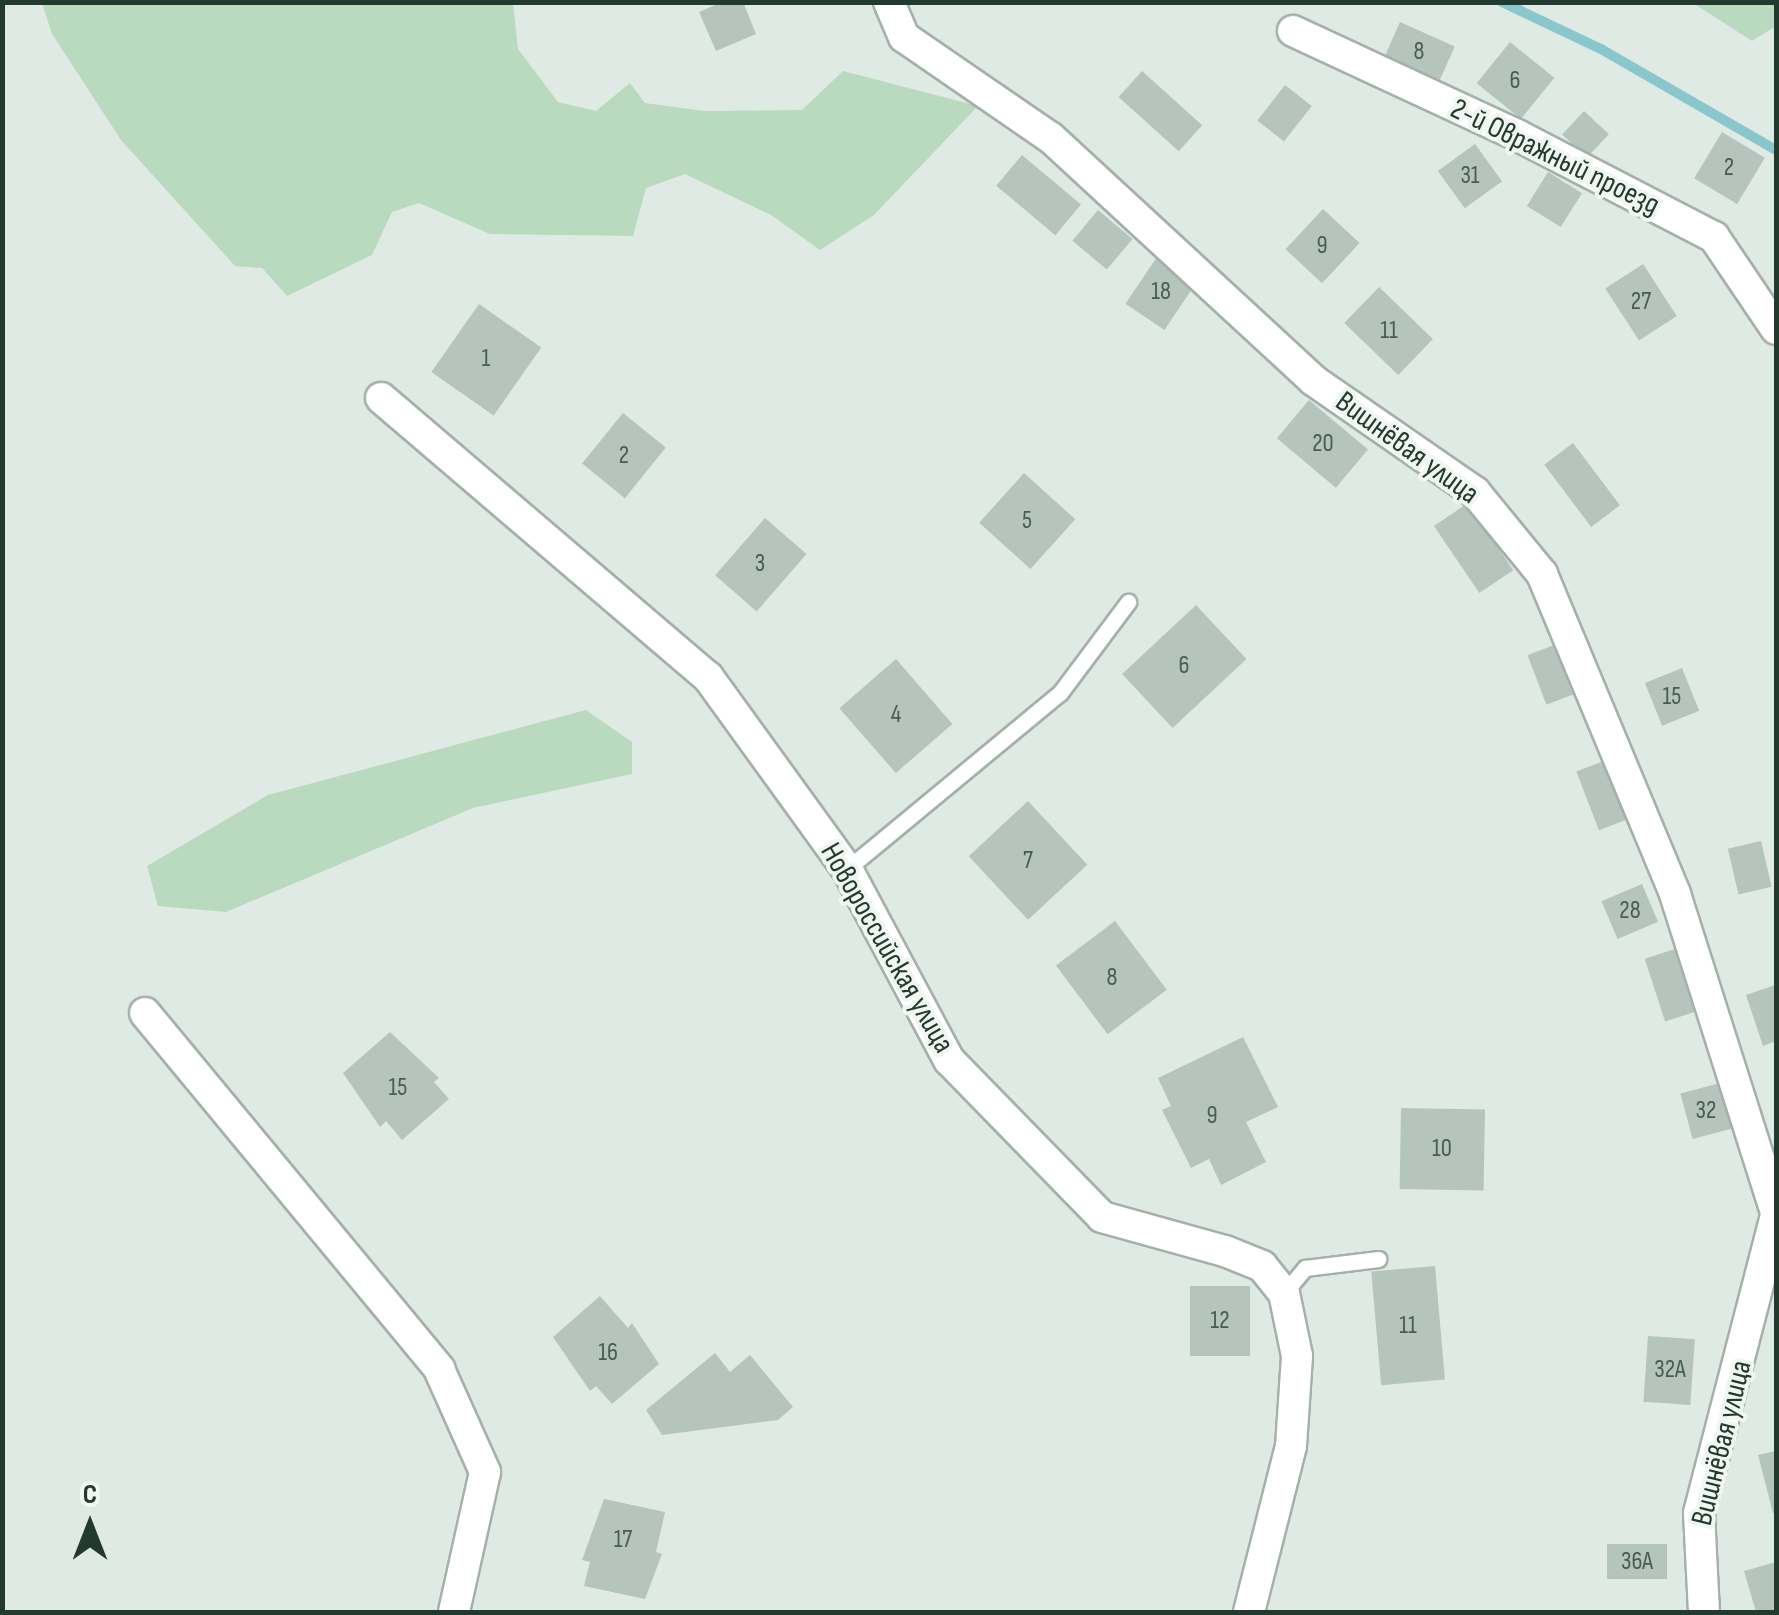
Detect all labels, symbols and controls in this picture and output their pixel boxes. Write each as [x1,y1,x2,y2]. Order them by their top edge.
house number: 8 [1414,37,1424,67]
house number: 6 [1510,66,1520,96]
street label: 2-й Овражный проезд [1445,91,1665,223]
house number: 2 [1724,153,1734,183]
house number: 31 [1460,161,1480,191]
house number: 9 [1316,231,1328,261]
house number: 18 [1151,277,1171,307]
house number: 27 [1631,287,1651,317]
house number: 11 [1380,316,1398,346]
house number: 1 [482,344,490,374]
street label: Вишнёвая улица [1328,384,1486,512]
house number: 20 [1312,429,1334,459]
house number: 2 [619,441,629,471]
house number: 5 [1022,506,1032,536]
house number: 3 [755,549,765,579]
house number: 6 [1179,651,1189,681]
house number: 15 [1663,682,1681,712]
house number: 4 [891,700,901,730]
street label: Новороссийская улица [812,837,962,1059]
house number: 7 [1023,846,1033,876]
house number: 28 [1619,896,1641,926]
house number: 8 [1107,963,1117,993]
house number: 15 [389,1073,407,1103]
house number: 32 [1696,1096,1716,1126]
house number: 9 [1206,1101,1218,1131]
house number: 10 [1432,1134,1452,1164]
house number: 12 [1210,1306,1230,1336]
house number: 11 [1399,1311,1417,1341]
house number: 16 [598,1338,618,1368]
house number: 32А [1654,1355,1686,1385]
street label: Вишнёвая улица [1684,1357,1760,1529]
north arrow [40,1475,140,1575]
text: С [83,1478,97,1511]
house number: 17 [614,1525,632,1555]
house number: 36А [1621,1547,1653,1577]

